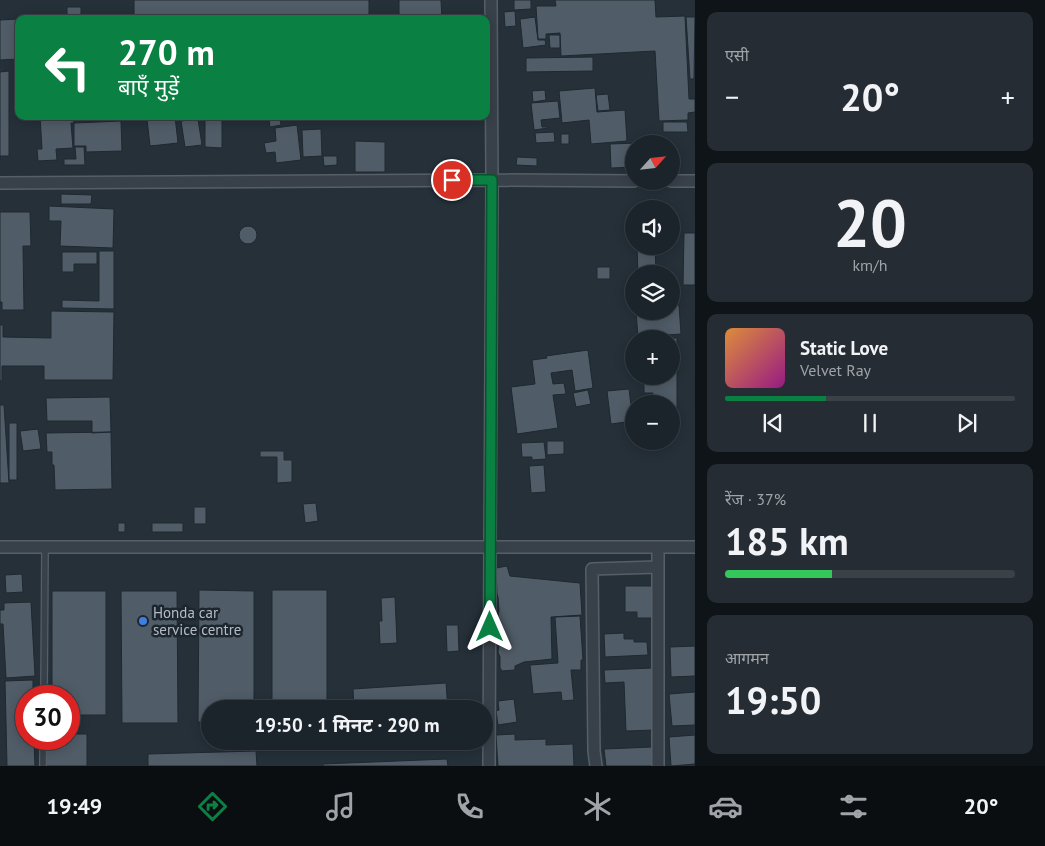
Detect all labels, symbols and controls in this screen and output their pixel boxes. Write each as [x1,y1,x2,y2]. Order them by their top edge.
text: 270 m [118,29,215,75]
icon: left [35,35,100,100]
text: एसी [725,45,749,65]
text: 20° [840,72,900,121]
text: बाएँ मुड़ें [118,73,179,101]
text: − [725,78,739,115]
text: + [1001,78,1015,115]
north arrow [625,135,680,190]
map controls [625,135,680,450]
pin [431,159,473,201]
icon: arrive [438,166,466,194]
text: 20 [833,180,907,264]
button: sound [625,200,680,255]
text: km/h [852,255,888,275]
button: layers [625,265,680,320]
button: + [625,330,680,385]
text: Static Love [800,336,888,360]
text: Velvet Ray [800,360,871,380]
button: − [625,395,680,450]
icon: previous [759,409,787,437]
icon: pause [856,409,884,437]
icon: next [953,409,981,437]
text: रेंज · 37% [725,489,786,509]
text: 185 km [725,516,849,565]
position arrow [463,600,515,652]
place label: Honda car service centre [153,603,241,639]
marker: Honda car service centre [137,615,149,627]
text: आगमन [725,648,769,668]
text: 19:50 [725,675,821,724]
speed limit sign: 30 [15,685,80,750]
text: 19:50 · 1 मिनट · 290 m [255,713,439,737]
icon: directions [195,789,230,824]
icon: music [323,789,358,824]
icon: phone [452,789,487,824]
icon: climate [580,789,615,824]
icon: car [708,789,743,824]
icon: filters [836,789,871,824]
text: 19:49 [47,792,102,820]
text: 20° [964,792,998,820]

